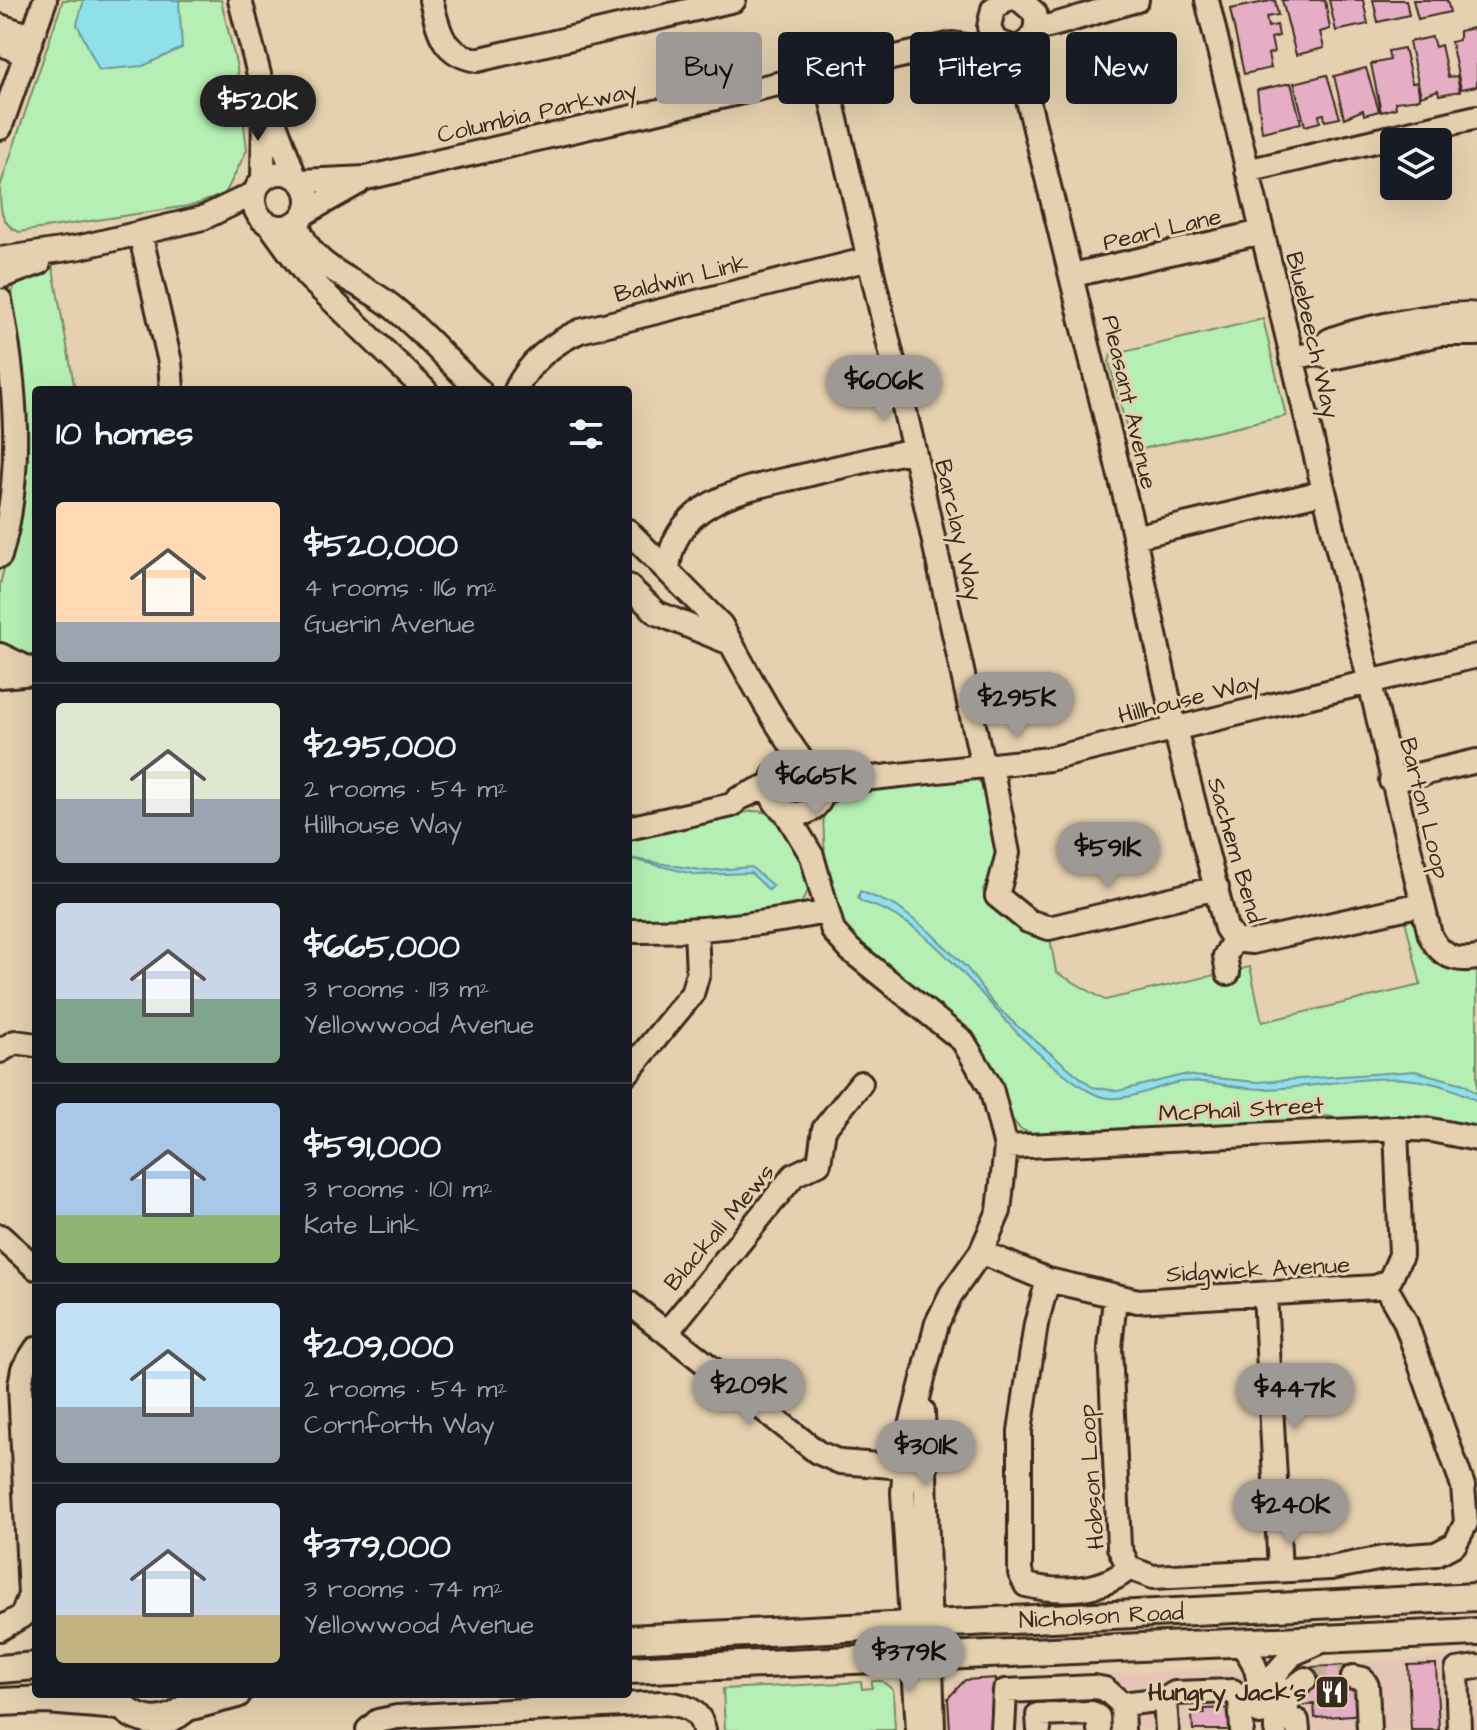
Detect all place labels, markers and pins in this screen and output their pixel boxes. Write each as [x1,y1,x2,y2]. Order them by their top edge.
pin: $520K [202,75,314,143]
pin: $606K [828,355,940,423]
pin: $295K [961,672,1073,740]
pin: $665K [760,750,872,818]
pin: $591K [1052,822,1164,890]
pin: $209K [693,1359,805,1427]
pin: $447K [1239,1363,1351,1431]
pin: $301K [870,1420,982,1488]
pin: $240K [1235,1479,1347,1547]
pin: $379K [853,1626,965,1694]
restaurant icon: Hungry Jack's [1313,1673,1351,1711]
place label: Hungry Jack's [1148,1676,1306,1712]

